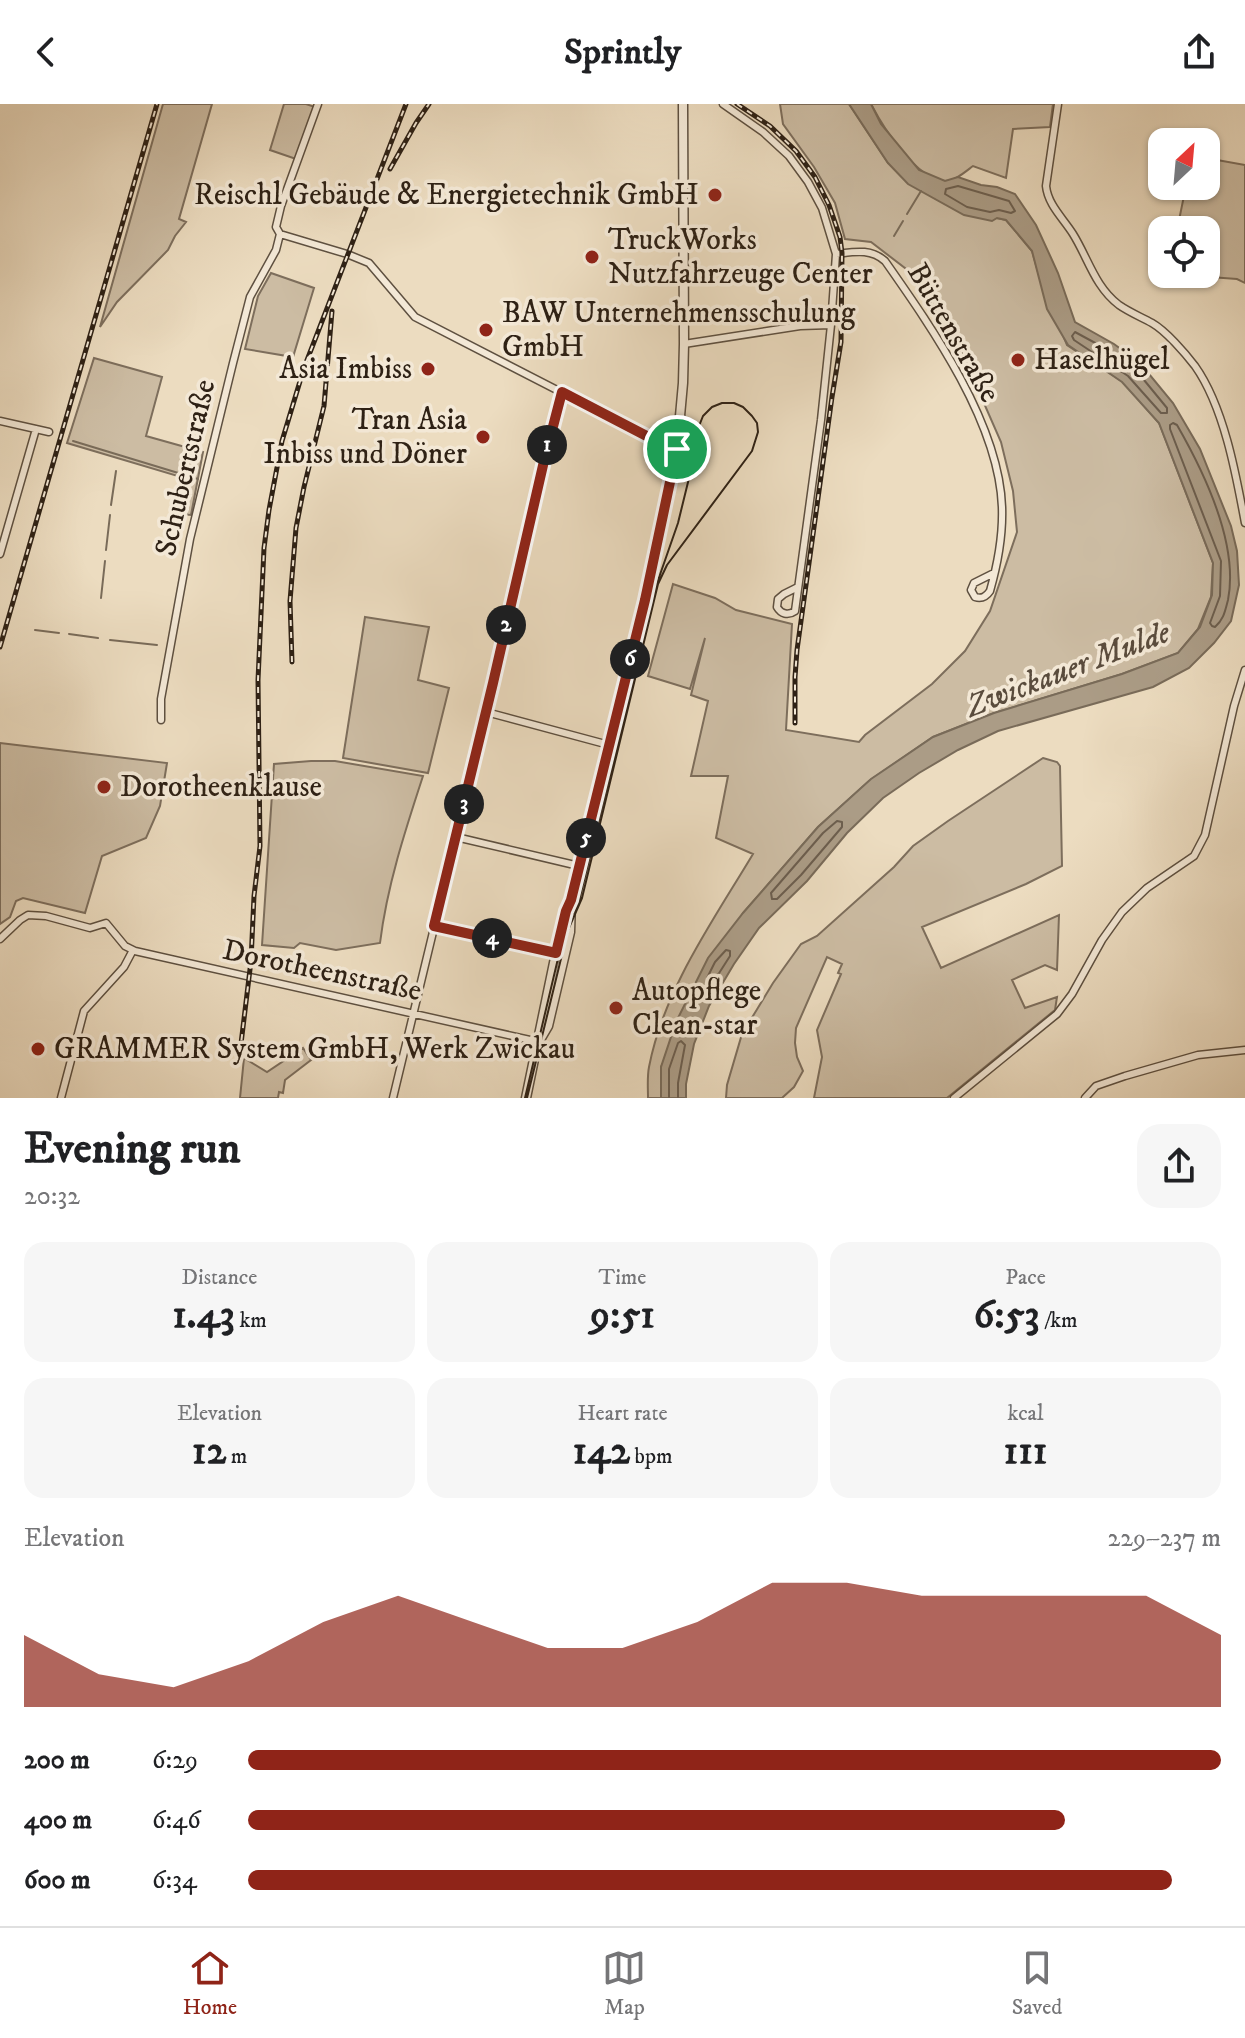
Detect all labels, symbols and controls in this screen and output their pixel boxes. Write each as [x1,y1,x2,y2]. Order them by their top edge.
icon: back [24,30,68,74]
text: Sprintly [564,30,681,75]
icon: share [1177,30,1221,74]
north arrow [1148,128,1220,200]
map controls [1148,128,1220,288]
place label: Reischl Gebäude & Energietechnik GmbH [194,177,699,214]
marker: Reischl Gebäude & Energietechnik GmbH [706,186,724,204]
button: locate [1148,216,1220,288]
place label: TruckWorks Nutzfahrzeuge Center [608,222,873,293]
marker: TruckWorks Nutzfahrzeuge Center [583,248,601,266]
street label: Büttenstraße [898,257,1008,409]
place label: BAW Unternehmensschulung GmbH [502,295,856,366]
marker: BAW Unternehmensschulung GmbH [477,321,495,339]
place label: Haselhügel [1034,342,1169,379]
place label: Asia Imbiss [279,351,412,388]
marker: Haselhügel [1009,351,1027,369]
marker: Asia Imbiss [419,360,437,378]
street label: Schubertstraße [148,376,224,560]
place label: Tran Asia Inbiss und Döner [263,402,467,473]
pin [643,415,711,483]
pin: 1 [527,425,567,465]
icon: arrive [655,427,699,471]
marker: Tran Asia Inbiss und Döner [474,428,492,446]
text: 1 [543,431,551,458]
pin: 2 [486,605,526,645]
text: 2 [501,611,511,638]
water label: Zwickauer Mulde [958,612,1177,728]
pin: 6 [610,639,650,679]
text: 6 [624,645,636,672]
place label: Dorotheenklause [120,769,322,806]
marker: Dorotheenklause [95,778,113,796]
pin: 3 [444,784,484,824]
text: 3 [460,790,468,817]
pin: 5 [566,818,606,858]
text: 5 [581,824,591,851]
pin: 4 [472,918,512,958]
text: 4 [486,924,498,951]
street label: Dorotheenstraße [219,932,425,1010]
place label: Autopflege Clean-star [632,973,761,1044]
marker: Autopflege Clean-star [607,999,625,1017]
place label: GRAMMER System GmbH, Werk Zwickau [54,1031,575,1068]
marker: GRAMMER System GmbH, Werk Zwickau [29,1040,47,1058]
text: Evening run [24,1122,241,1177]
button: share [1137,1124,1221,1208]
text: 20:32 [24,1180,80,1213]
text: Distance [182,1264,257,1291]
text: Time [599,1264,646,1291]
text: Pace [1005,1264,1046,1291]
text: 1.43 [172,1291,235,1341]
text: 9:51 [590,1291,655,1341]
text: 6:53 [973,1291,1039,1341]
text: km [235,1307,267,1334]
text: /km [1039,1307,1078,1334]
text: Elevation [177,1400,262,1427]
text: Heart rate [577,1400,668,1427]
text: kcal [1007,1400,1044,1427]
text: 12 [192,1427,226,1477]
text: 142 [573,1427,630,1477]
text: 111 [1003,1427,1048,1477]
text: m [226,1443,247,1470]
text: bpm [630,1443,672,1470]
text: Elevation [24,1522,125,1555]
text: 229–237 m [1108,1522,1221,1555]
text: 200 m [24,1744,90,1777]
text: 6:29 [152,1744,198,1777]
text: 400 m [24,1804,92,1837]
text: 6:46 [152,1804,201,1837]
text: 600 m [24,1864,91,1897]
text: 6:34 [152,1864,197,1897]
tab: Home [183,1946,237,2021]
tab: Map [602,1946,646,2021]
tab: Saved [1012,1946,1062,2021]

